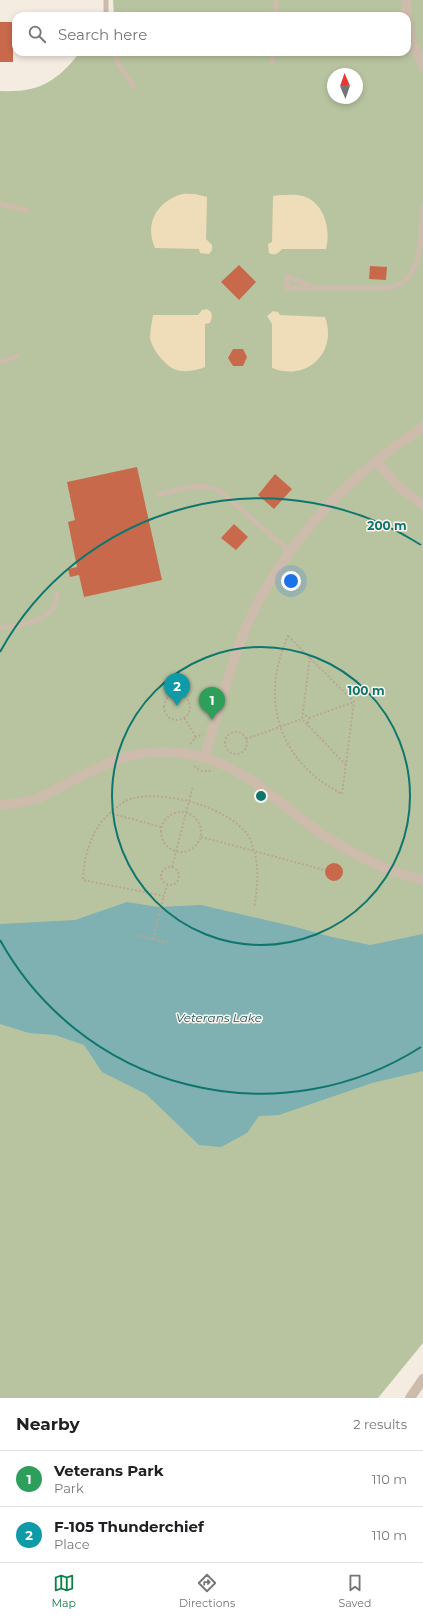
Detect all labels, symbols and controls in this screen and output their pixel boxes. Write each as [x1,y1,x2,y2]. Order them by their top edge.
search box [12,12,411,56]
icon: search [26,23,48,45]
text: Search here [58,25,147,44]
north arrow [327,68,363,104]
text: 200 m [367,518,407,533]
your location [281,571,301,591]
pin: 2 [164,673,190,706]
text: 100 m [348,683,384,698]
pin: 1 [199,687,225,720]
centre of rings [254,789,268,803]
water label: Veterans Lake [176,1010,262,1025]
text: Nearby [16,1414,80,1434]
text: 2 results [353,1416,407,1432]
text: Veterans Park [54,1461,164,1480]
text: 1 [26,1471,32,1487]
text: 110 m [372,1471,407,1487]
text: Park [54,1480,84,1496]
text: F-105 Thunderchief [54,1517,204,1536]
text: 2 [25,1527,33,1543]
text: 110 m [372,1527,407,1543]
text: Place [54,1536,90,1552]
tab: Map [52,1572,76,1610]
tab: Directions [179,1572,235,1610]
tab: Saved [338,1572,371,1610]

